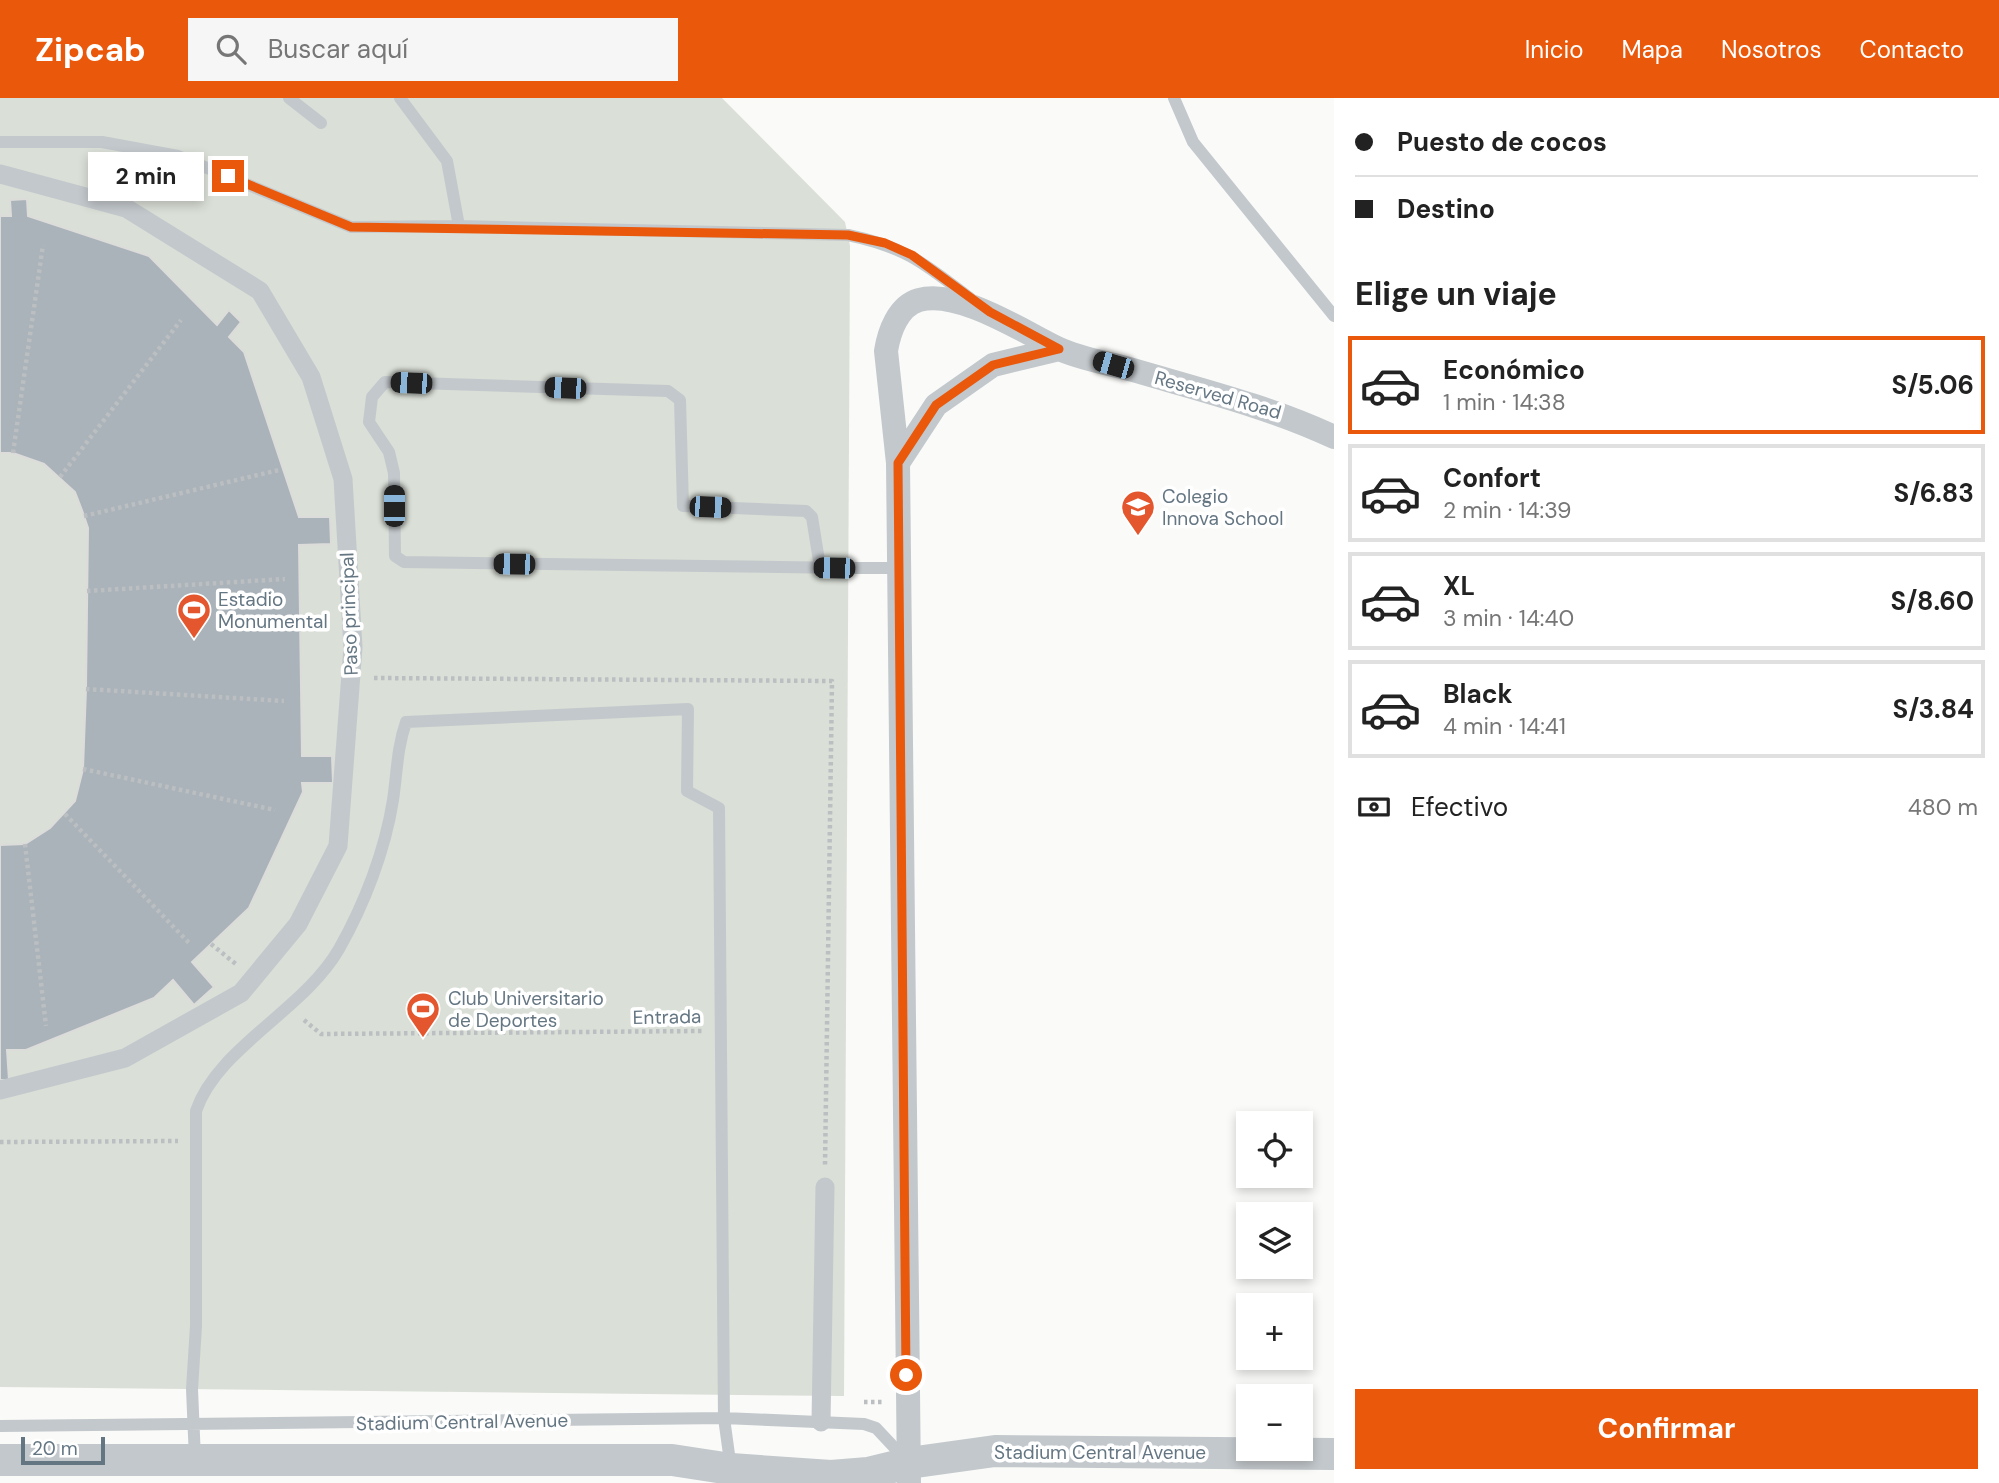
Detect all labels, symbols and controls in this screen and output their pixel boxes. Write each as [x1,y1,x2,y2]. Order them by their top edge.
search box [188,18,678,81]
text: Zipcab [35,28,146,71]
icon: search [212,30,250,68]
text: Buscar aquí [268,32,408,66]
text: Inicio [1525,34,1584,65]
text: Mapa [1622,34,1683,65]
text: Nosotros [1721,34,1822,65]
text: Contacto [1860,34,1964,65]
text: Puesto de cocos [1397,125,1607,159]
callout: 2 min [88,152,204,200]
route end [212,160,244,192]
text: 2 min [116,161,176,191]
text: Destino [1397,192,1495,226]
text: Elige un viaje [1355,273,1557,315]
car [1090,349,1137,381]
text: Económico [1443,353,1585,387]
icon: car [1359,354,1422,417]
street label: Reserved Road [1152,365,1284,425]
text: S/5.06 [1892,368,1974,402]
car [390,372,433,394]
car [544,377,587,399]
text: 1 min · 14:38 [1443,387,1566,417]
text: Confort [1443,461,1541,495]
icon: car [1359,462,1422,525]
text: S/6.83 [1894,476,1974,510]
place label: Colegio Innova School [1162,484,1284,531]
car [384,485,405,527]
school or university icon: Colegio Innova School [1119,488,1157,537]
text: 2 min · 14:39 [1443,495,1572,525]
car [689,496,732,518]
street label: Paso principal [334,552,364,676]
car [493,553,536,575]
car [813,557,856,579]
text: XL [1443,569,1475,603]
icon: car [1359,570,1422,633]
text: S/8.60 [1891,584,1974,618]
place label: Estadio Monumental [218,587,328,634]
sports icon: Estadio Monumental [175,591,213,640]
text: 3 min · 14:40 [1443,603,1574,633]
text: Black [1443,677,1513,711]
icon: car [1359,678,1422,741]
text: S/3.84 [1892,692,1974,726]
text: 4 min · 14:41 [1443,711,1566,741]
icon: cash [1355,788,1393,826]
text: Efectivo [1411,790,1508,824]
text: 480 m [1908,792,1978,822]
place label: Club Universitario de Deportes [448,986,604,1033]
sports icon: Club Universitario de Deportes [404,990,442,1039]
street label: Entrada [632,1004,702,1030]
map controls [1236,1111,1313,1461]
button: locate [1236,1111,1313,1188]
button: layers [1236,1202,1313,1279]
button: + [1236,1293,1313,1370]
route start [890,1359,922,1391]
button: − [1236,1384,1313,1461]
button: Confirmar [1355,1389,1978,1469]
street label: Stadium Central Avenue [356,1408,568,1436]
scale bar [21,1434,105,1466]
text: 20 m [32,1436,78,1461]
street label: Stadium Central Avenue [994,1440,1206,1465]

